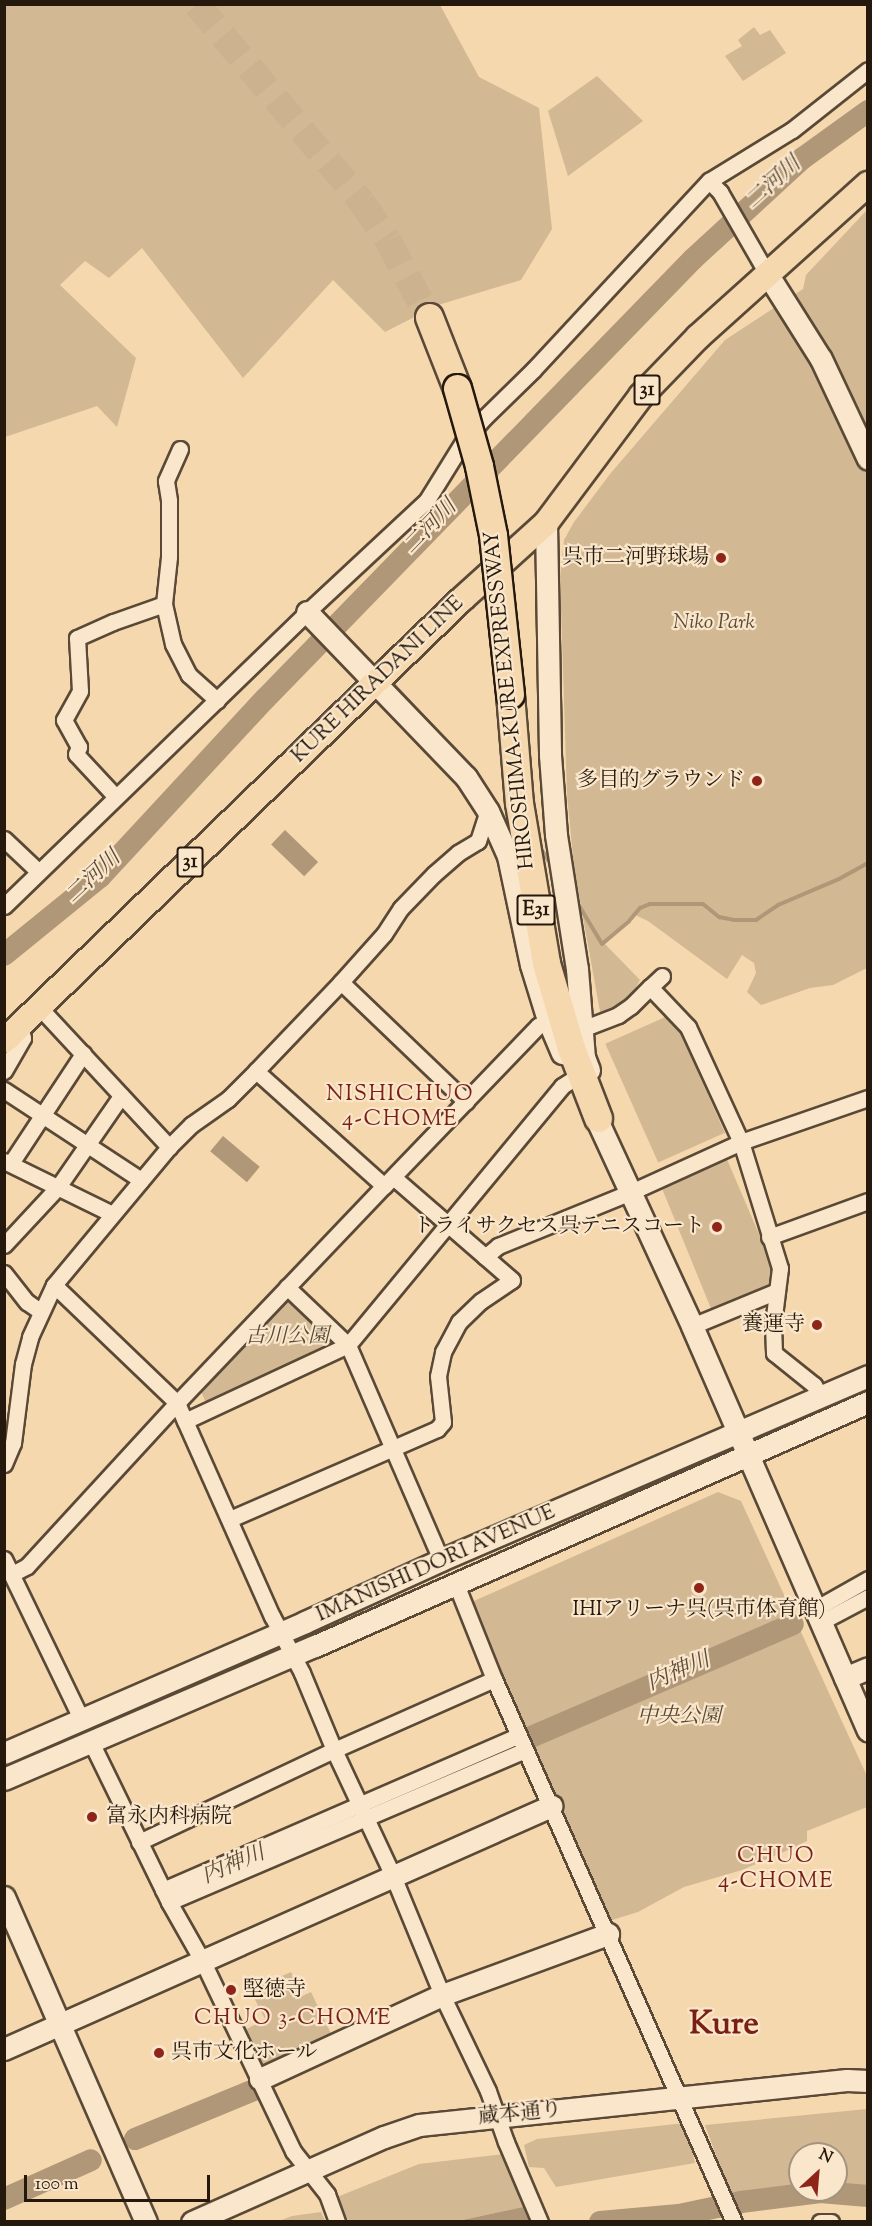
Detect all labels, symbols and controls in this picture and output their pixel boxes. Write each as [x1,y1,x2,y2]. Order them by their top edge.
water label: 二河川 [741,152,807,216]
road number: 31 [634,373,660,407]
water label: 二河川 [399,495,463,561]
street label: HIROSHIMA-KURE EXPRESSWAY [480,529,540,871]
place label: 呉市二河野球場 [562,545,709,571]
marker: 呉市二河野球場 [714,551,728,565]
street label: KURE HIRADANI LINE [287,591,469,769]
park label: Niko Park [673,610,755,636]
place label: 多目的グラウンド [577,768,745,794]
marker: 多目的グラウンド [750,774,764,788]
road number: 31 [176,845,204,879]
water label: 二河川 [61,846,127,910]
road number: E31 [516,893,556,927]
district label: NISHICHUO 4-CHOME [326,1082,474,1134]
place label: トライサクセス呉テニスコート [411,1214,705,1240]
marker: トライサクセス呉テニスコート [710,1220,724,1234]
place label: 養運寺 [742,1312,805,1338]
marker: 養運寺 [810,1318,824,1332]
park label: 古川公園 [245,1324,329,1350]
street label: IMANISHI DORI AVENUE [313,1500,559,1628]
marker: IHIアリーナ呉(呉市体育館) [692,1581,706,1595]
place label: IHIアリーナ呉(呉市体育館) [572,1597,826,1623]
water label: 内神川 [643,1648,715,1698]
park label: 中央公園 [637,1704,721,1730]
place label: 富永内科病院 [106,1804,232,1830]
marker: 富永内科病院 [83,1808,101,1826]
water label: 内神川 [198,1841,270,1891]
district label: CHUO 4-CHOME [718,1844,834,1896]
place label: 堅徳寺 [243,1977,306,2003]
marker: 堅徳寺 [224,1983,238,1997]
district label: Kure [689,2006,759,2046]
district label: CHUO 3-CHOME [194,2007,392,2033]
place label: 呉市文化ホール [171,2040,318,2066]
marker: 呉市文化ホール [152,2046,166,2060]
street label: 蔵本通り [477,2097,563,2131]
north arrow [788,2142,848,2202]
text: N [814,2144,836,2170]
scale bar [27,2163,213,2201]
text: 100 m [35,2172,79,2198]

